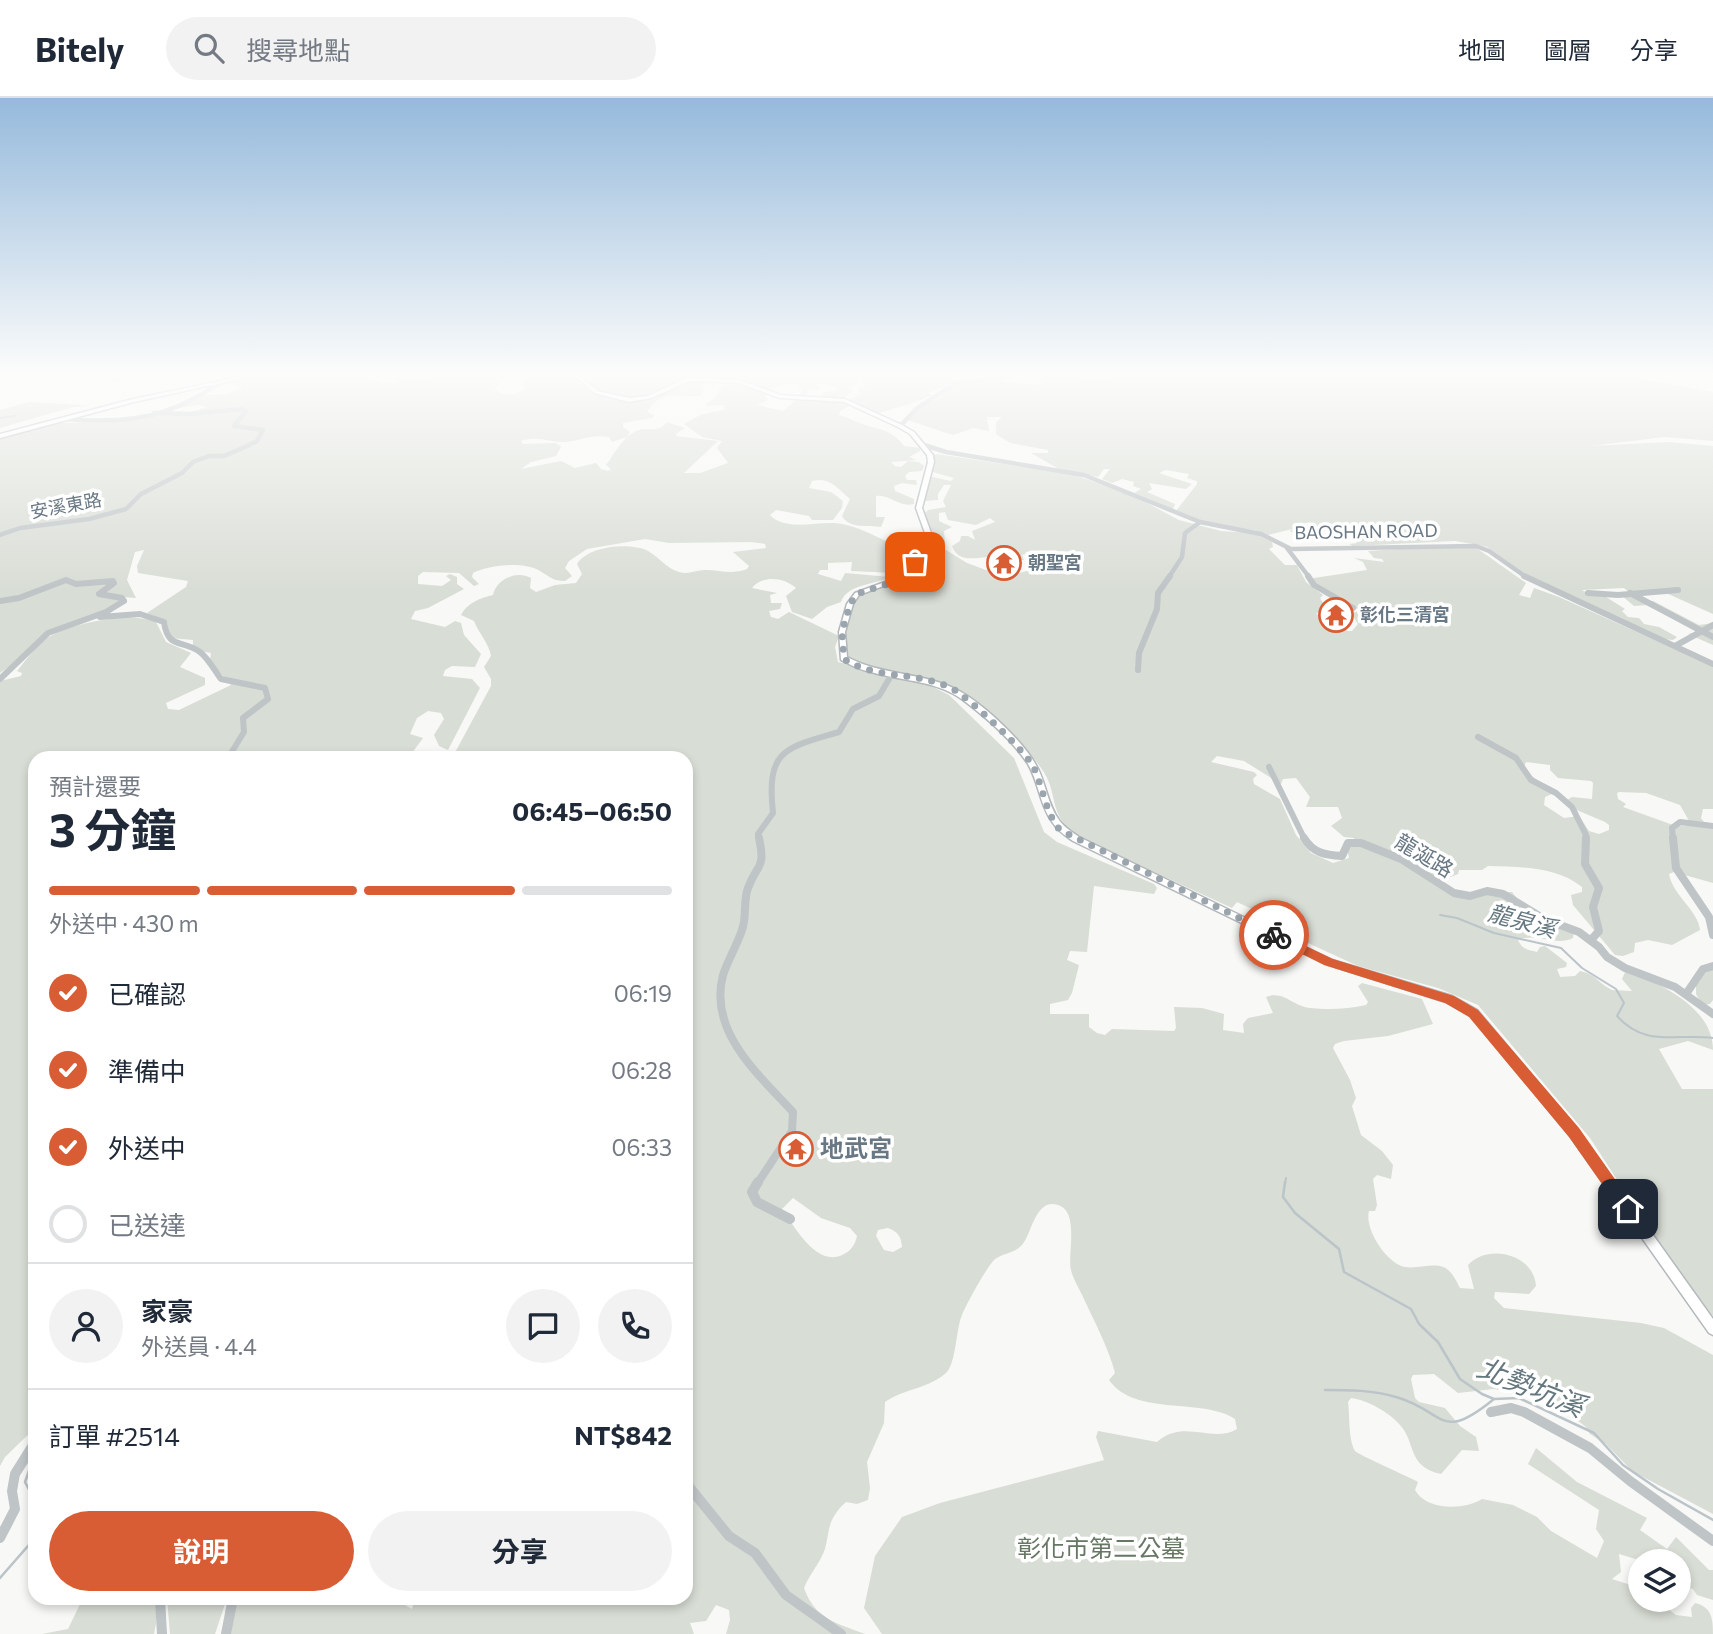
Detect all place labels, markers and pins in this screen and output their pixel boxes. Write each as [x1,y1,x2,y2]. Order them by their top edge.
pin [885,532,945,592]
temple icon: 朝聖宮 [985,544,1023,582]
place label: 朝聖宮 [1028,551,1082,573]
temple icon: 彰化三清宮 [1317,596,1355,634]
place label: 彰化三清宮 [1360,603,1450,625]
temple icon: 地武宮 [777,1130,815,1168]
place label: 地武宮 [820,1133,892,1162]
pin [1598,1179,1658,1239]

